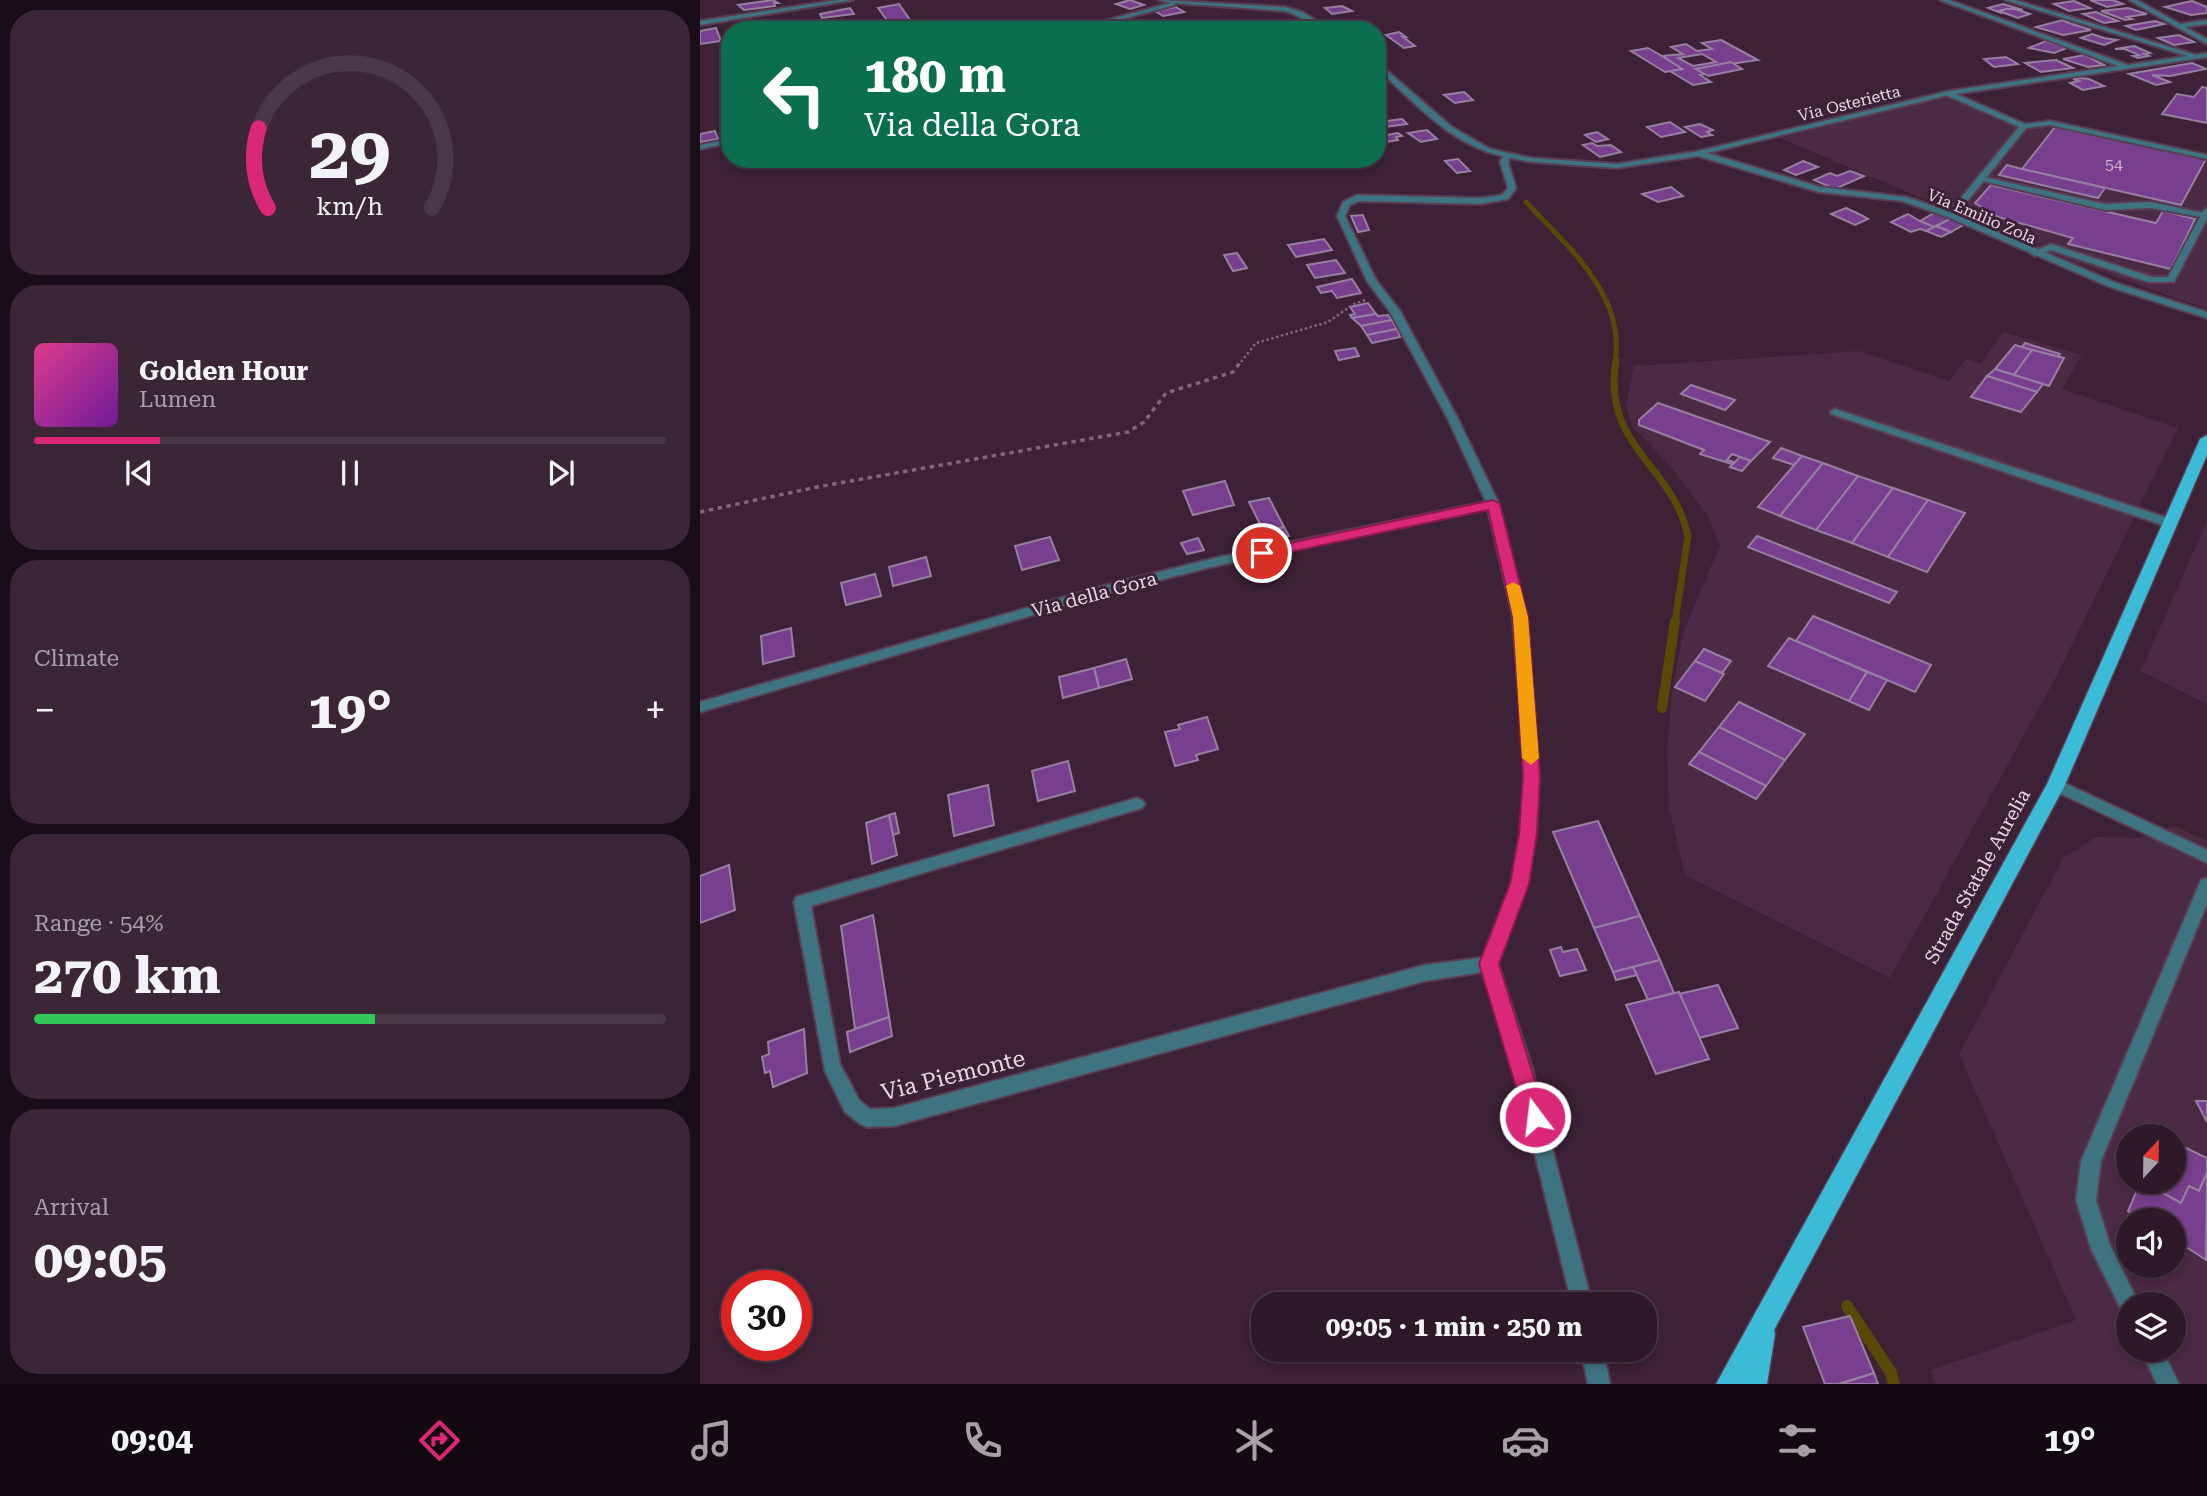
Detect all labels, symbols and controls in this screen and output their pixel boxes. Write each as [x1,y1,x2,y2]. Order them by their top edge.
text: 180 m [864,47,1006,104]
icon: left [749,49,840,140]
street label: Via Osterietta [1796,81,1903,125]
text: Via della Gora [864,106,1080,144]
text: 29 [309,112,391,197]
house number: 54 [2105,155,2123,174]
street label: Via Emilio Zola [1925,185,2039,248]
text: km/h [317,192,383,221]
text: Golden Hour [139,356,308,386]
text: Lumen [139,386,216,413]
icon: previous [120,454,158,492]
icon: pause [331,454,369,492]
icon: next [542,454,580,492]
pin [1232,523,1292,583]
icon: arrive [1243,534,1281,572]
street label: Via della Gora [1029,567,1160,622]
text: Climate [34,645,119,672]
text: 19° [308,680,392,741]
text: − [34,688,55,732]
text: + [645,688,666,732]
street label: Strada Statale Aurelia [1920,784,2035,968]
text: Range · 54% [34,910,163,937]
text: 270 km [34,945,221,1006]
street label: Via Piemonte [878,1045,1028,1106]
position arrow [1498,1080,1572,1154]
north arrow [2116,1124,2186,1194]
map controls [2116,1124,2186,1362]
text: Arrival [34,1194,109,1221]
button: sound [2116,1208,2186,1278]
text: 09:05 [34,1229,167,1290]
speed limit sign: 30 [721,1270,812,1361]
button: layers [2116,1292,2186,1362]
text: 09:05 · 1 min · 250 m [1326,1312,1582,1342]
icon: directions [415,1416,464,1465]
icon: music [687,1416,736,1465]
icon: phone [958,1416,1007,1465]
icon: climate [1230,1416,1279,1465]
icon: car [1501,1416,1550,1465]
icon: filters [1773,1416,1822,1465]
text: 09:04 [111,1421,193,1459]
text: 19° [2044,1421,2096,1459]

